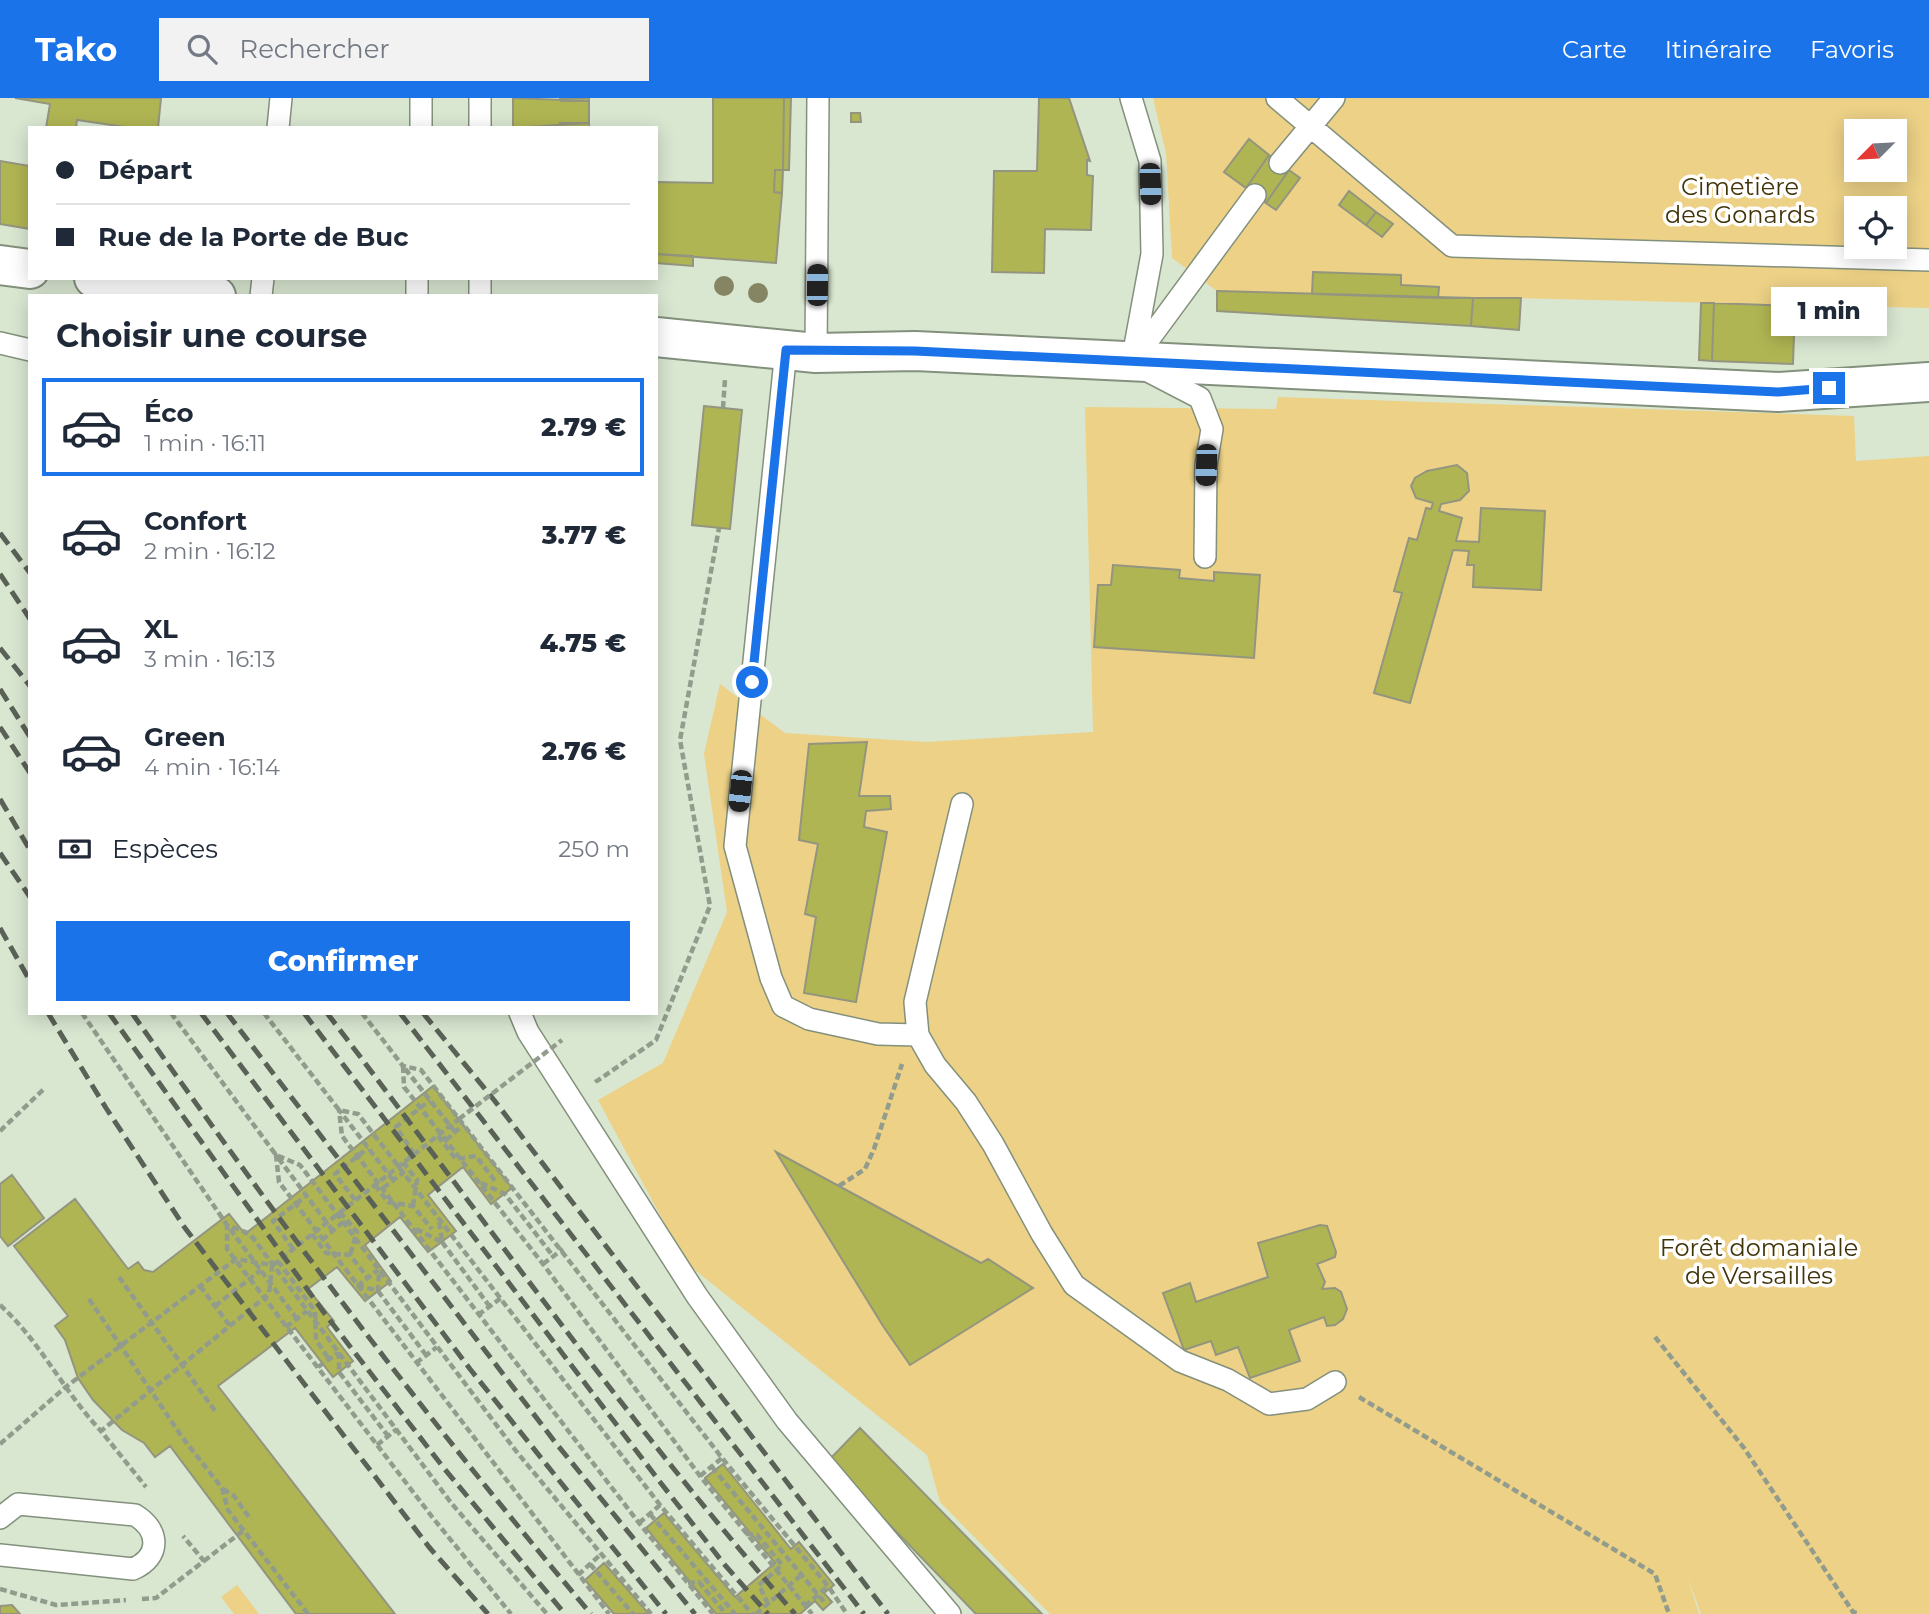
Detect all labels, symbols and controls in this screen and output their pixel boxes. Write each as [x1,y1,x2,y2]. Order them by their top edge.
search box [159,18,649,81]
text: Tako [35,29,117,69]
icon: search [183,30,221,68]
text: Rechercher [239,33,390,65]
text: Carte [1562,35,1627,64]
text: Itinéraire [1665,35,1772,64]
text: Favoris [1810,35,1894,64]
north arrow [1844,119,1908,182]
map controls [1844,119,1907,259]
text: Départ [98,154,193,186]
car [1139,163,1162,205]
park label: Cimetière des Gonards [1665,172,1815,229]
button: locate [1844,196,1907,259]
text: Rue de la Porte de Buc [98,221,409,253]
car [807,264,828,306]
callout: 1 min [1771,286,1887,336]
text: 1 min [1797,297,1861,325]
text: Choisir une course [56,316,368,355]
route end [1813,372,1845,404]
icon: car [60,396,123,459]
text: Éco [144,397,194,429]
text: 2.79 € [541,411,626,443]
text: 1 min · 16:11 [144,429,266,457]
car [1195,444,1218,486]
icon: car [60,504,123,567]
text: Confort [144,505,247,537]
text: 3.77 € [542,519,626,551]
text: 2 min · 16:12 [144,537,276,565]
icon: car [60,612,123,675]
text: XL [144,613,178,645]
text: 4.75 € [540,627,626,659]
text: 3 min · 16:13 [144,645,275,673]
route start [736,666,768,698]
icon: car [60,720,123,783]
text: Green [144,721,226,753]
text: 2.76 € [542,735,626,767]
text: 4 min · 16:14 [144,753,280,781]
car [728,769,753,813]
icon: cash [56,830,94,868]
text: Espèces [112,833,218,865]
text: 250 m [558,835,630,863]
button: Confirmer [56,921,630,1001]
park label: Forêt domaniale de Versailles [1660,1233,1858,1290]

